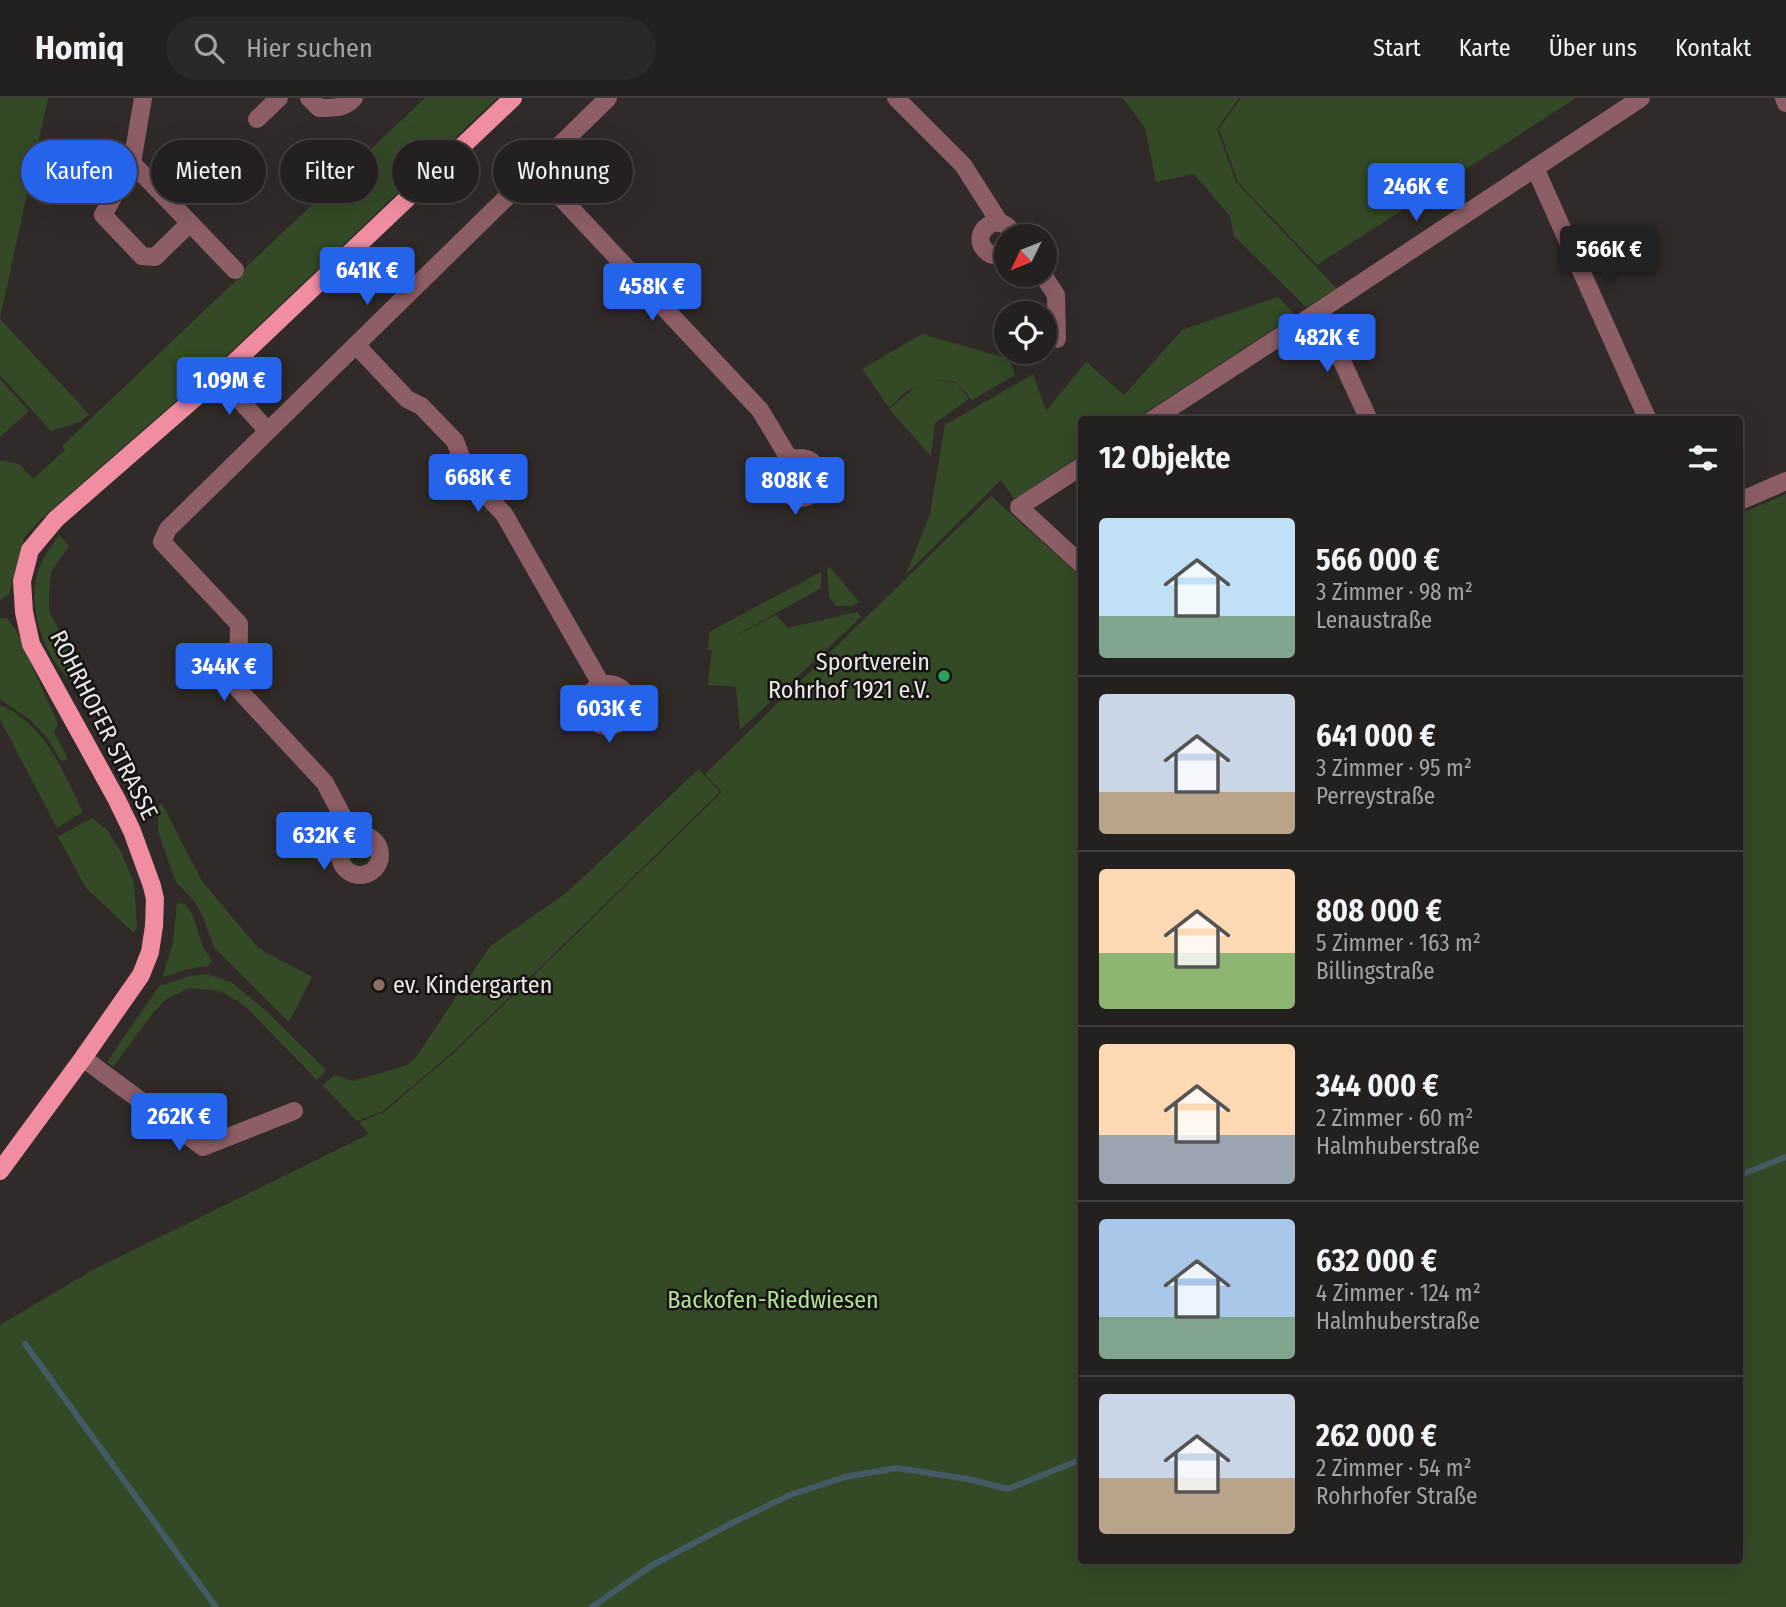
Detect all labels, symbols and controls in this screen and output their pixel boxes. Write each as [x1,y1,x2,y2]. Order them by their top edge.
search box [166,17,656,80]
text: Homiq [35,28,124,68]
icon: search [190,29,228,67]
text: Hier suchen [246,33,373,64]
text: Start [1373,34,1421,62]
text: Karte [1459,34,1511,62]
text: Über uns [1549,34,1637,62]
text: Kontakt [1675,34,1751,62]
chip: Kaufen [21,140,137,203]
chip: Mieten [151,140,266,203]
chip: Filter [280,140,378,203]
chip: Neu [392,140,479,203]
chip: Wohnung [493,140,633,203]
pin: 246K € [1359,164,1473,223]
text: 246K € [1384,172,1448,200]
north arrow [994,224,1057,287]
map controls [994,224,1057,364]
pin: 566K € [1552,226,1666,286]
text: 566K € [1576,235,1642,263]
pin: 641K € [310,248,424,307]
text: 641K € [336,256,398,284]
pin: 458K € [595,264,709,323]
text: 458K € [619,272,685,300]
button: locate [994,301,1057,364]
pin: 482K € [1270,314,1384,374]
text: 482K € [1295,323,1359,351]
pin: 1.09M € [164,358,294,417]
text: 1.09M € [193,366,265,394]
icon: filters [1684,439,1722,477]
text: 12 Objekte [1099,440,1231,476]
pin: 668K € [421,454,535,514]
pin: 808K € [738,458,852,517]
text: 668K € [445,463,511,491]
text: 808K € [761,466,829,494]
text: 566 000 € [1316,542,1440,578]
icon: home [1155,546,1239,630]
text: 3 Zimmer · 98 m² [1316,578,1473,606]
text: Lenaustraße [1316,606,1432,634]
street label: ROHRHOFER STRASSE [44,626,164,824]
pin: 344K € [167,644,281,703]
place label: Sportverein Rohrhof 1921 e.V. [768,648,930,704]
text: 344K € [192,652,256,680]
marker: Sportverein Rohrhof 1921 e.V. [936,668,952,684]
pin: 603K € [552,686,666,745]
text: 603K € [576,694,642,722]
text: 641 000 € [1316,718,1436,754]
icon: home [1155,722,1239,806]
text: 3 Zimmer · 95 m² [1316,754,1472,782]
text: Perreystraße [1316,782,1435,810]
pin: 632K € [267,812,381,872]
text: 632K € [292,821,356,849]
text: 808 000 € [1316,893,1442,929]
icon: home [1155,897,1239,981]
text: 5 Zimmer · 163 m² [1316,929,1481,957]
text: Billingstraße [1316,957,1435,985]
place label: ev. Kindergarten [393,971,552,999]
marker: ev. Kindergarten [371,977,387,993]
text: 344 000 € [1316,1068,1439,1104]
icon: home [1155,1072,1239,1156]
pin: 262K € [122,1094,236,1153]
text: 262K € [147,1102,211,1130]
text: 2 Zimmer · 60 m² [1316,1104,1473,1132]
text: Halmhuberstraße [1316,1132,1480,1160]
text: 632 000 € [1316,1243,1437,1279]
icon: home [1155,1247,1239,1331]
text: 4 Zimmer · 124 m² [1316,1279,1481,1307]
park label: Backofen-Riedwiesen [667,1286,879,1314]
text: Halmhuberstraße [1316,1307,1480,1335]
text: 262 000 € [1316,1418,1437,1454]
icon: home [1155,1422,1239,1506]
text: 2 Zimmer · 54 m² [1316,1454,1472,1482]
text: Rohrhofer Straße [1316,1482,1477,1510]

